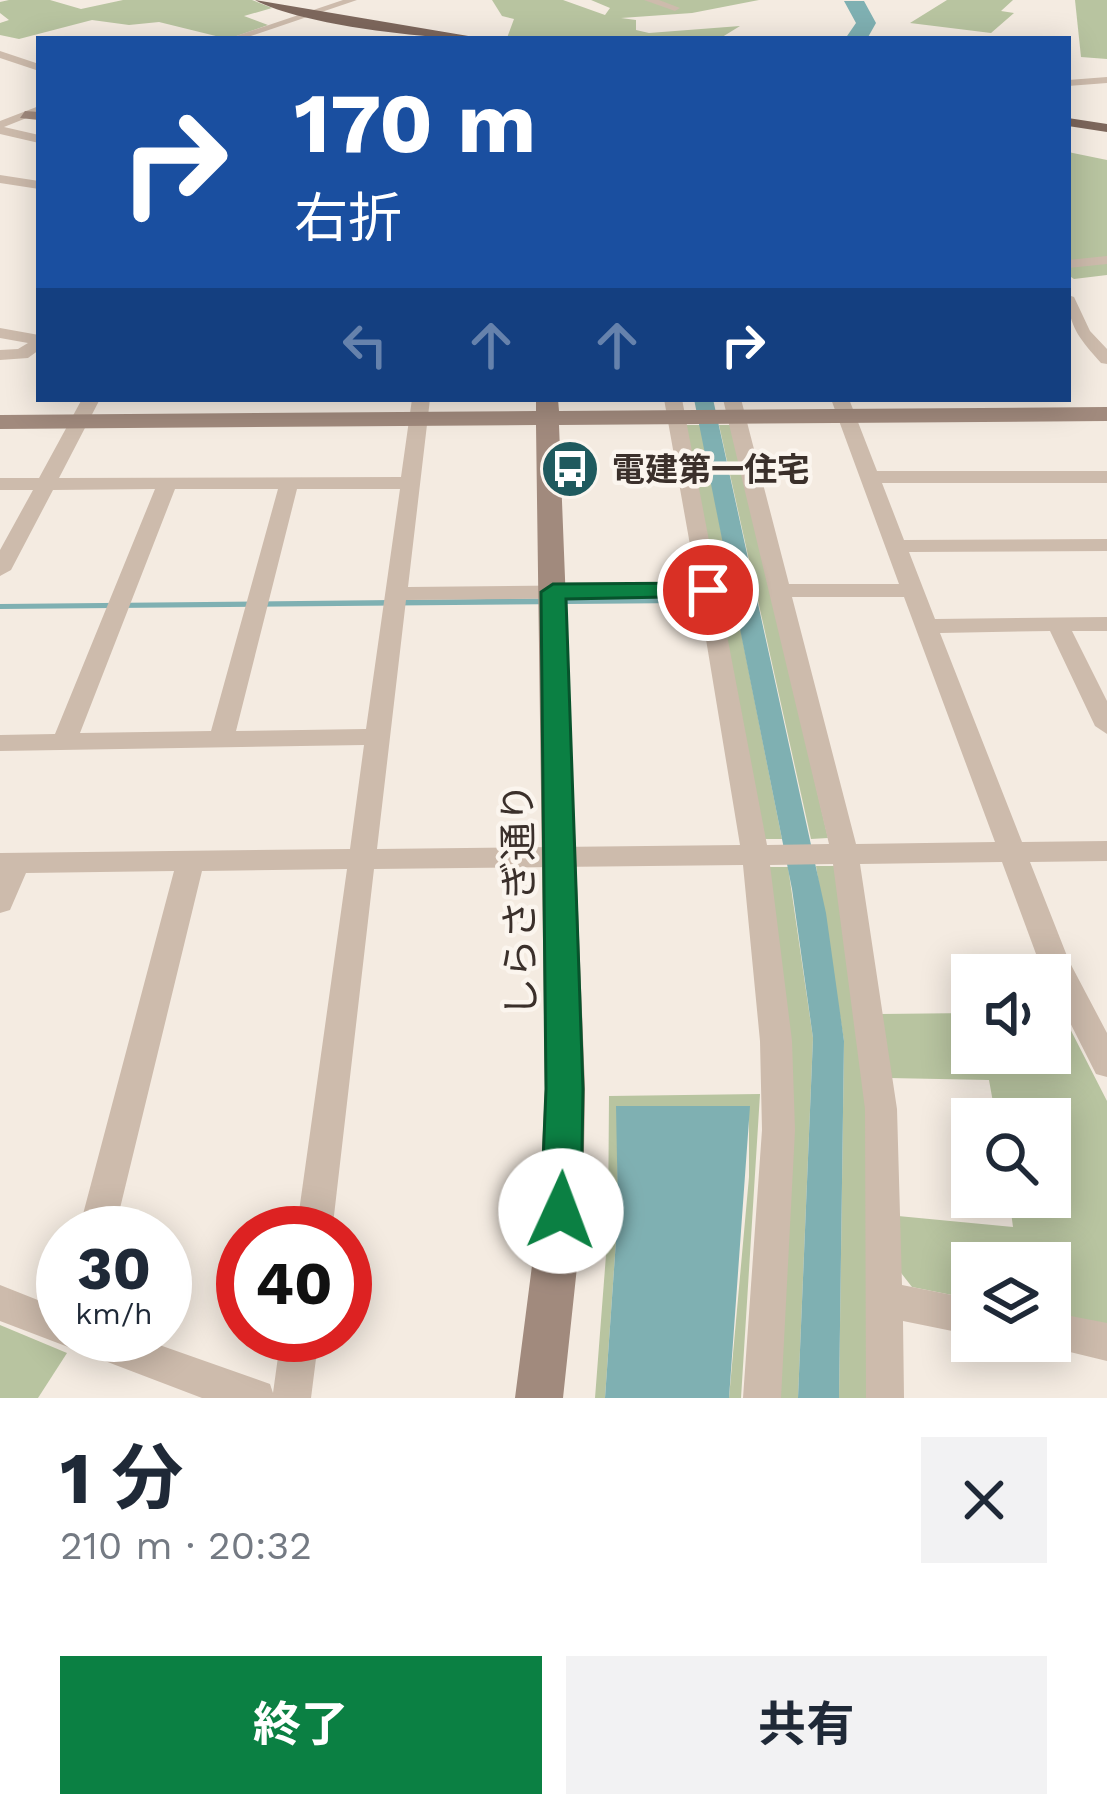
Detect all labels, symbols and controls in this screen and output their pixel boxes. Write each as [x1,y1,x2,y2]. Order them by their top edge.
text: 170 m [294,74,536,172]
icon: right [96,84,252,240]
text: 右折 [294,187,402,250]
icon: left [332,312,398,378]
icon: ahead [458,312,524,378]
icon: ahead [584,312,650,378]
icon: right [710,312,776,378]
bus stop icon: 電建第一住宅 [539,438,601,500]
place label: 電建第一住宅 [612,450,810,489]
pin [657,539,759,641]
icon: arrive [675,557,741,623]
street label: しらさぎ通り [495,783,544,1017]
map controls [951,954,1071,1362]
button: sound [951,954,1071,1074]
button: search [951,1098,1071,1218]
position arrow [498,1148,624,1274]
speed limit sign: 40 [216,1206,372,1362]
text: 30 [77,1233,151,1304]
button: layers [951,1242,1071,1362]
text: km/h [75,1296,153,1331]
text: 1 分 [60,1436,184,1520]
button: close [921,1437,1047,1563]
text: 210 m · 20:32 [60,1523,312,1568]
button: 終了 [60,1656,542,1794]
button: 共有 [566,1656,1047,1794]

